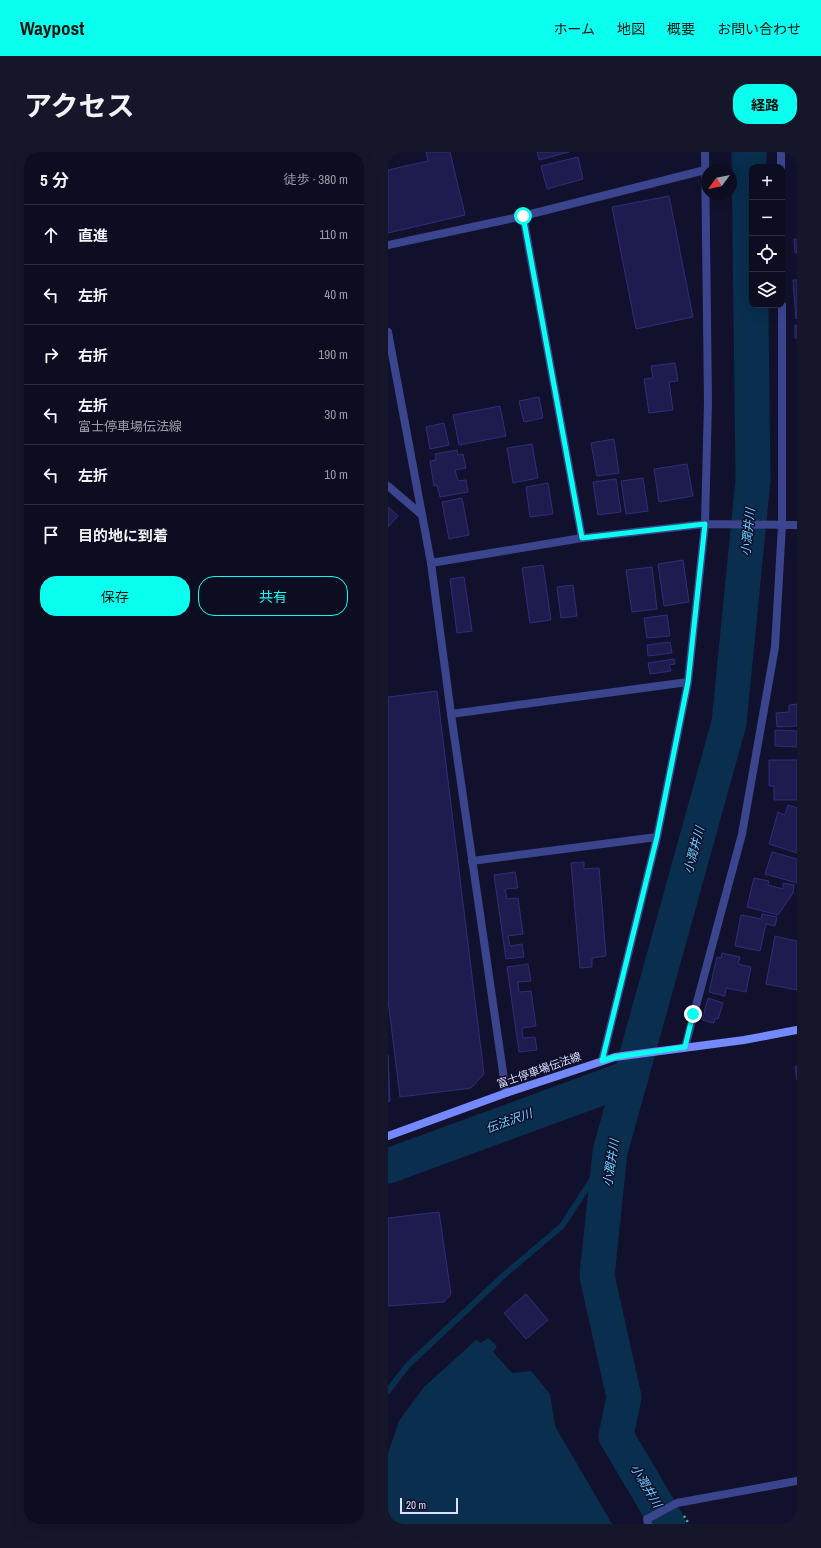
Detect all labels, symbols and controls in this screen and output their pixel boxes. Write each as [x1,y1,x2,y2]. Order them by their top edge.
text: Waypost [20,15,84,41]
text: ホーム [553,20,595,38]
text: 地図 [617,20,645,38]
text: 概要 [667,20,695,38]
text: お問い合わせ [717,20,801,38]
button: 経路 [733,84,797,124]
text: アクセス [24,87,135,125]
north arrow [701,164,737,200]
map controls [749,164,785,308]
button: + [749,164,785,200]
text: 5 分 [40,168,69,191]
text: 徒歩 · 380 m [283,171,348,188]
button: − [749,200,785,236]
route start [514,207,532,225]
icon: ahead [40,224,62,246]
text: 直進 [78,225,108,246]
text: 110 m [319,226,348,243]
button: locate [749,236,785,272]
button: layers [749,272,785,308]
icon: left [40,284,62,306]
text: 左折 [78,285,108,306]
text: 40 m [324,286,348,303]
icon: right [40,344,62,366]
text: 右折 [78,345,108,366]
text: 190 m [318,346,348,363]
text: 左折 [78,395,108,416]
icon: left [40,404,62,426]
text: 30 m [324,406,348,423]
text: 富士停車場伝法線 [78,418,182,435]
icon: left [40,464,62,486]
text: 左折 [78,465,108,486]
text: 10 m [324,466,348,483]
water label: 小潤井川 [738,505,759,557]
icon: arrive [40,524,62,546]
text: 目的地に到着 [78,525,168,546]
button: 保存 [40,576,190,616]
button: 共有 [198,576,348,616]
water label: 小潤井川 [680,823,708,875]
route end [684,1005,702,1023]
street label: 富士停車場伝法線 [495,1049,583,1091]
water label: 伝法沢川 [484,1105,536,1137]
water label: 小潤井川 [599,1136,623,1188]
water label: 小潤井川 [627,1461,666,1512]
scale bar [400,1496,458,1515]
text: 20 m [406,1498,426,1512]

